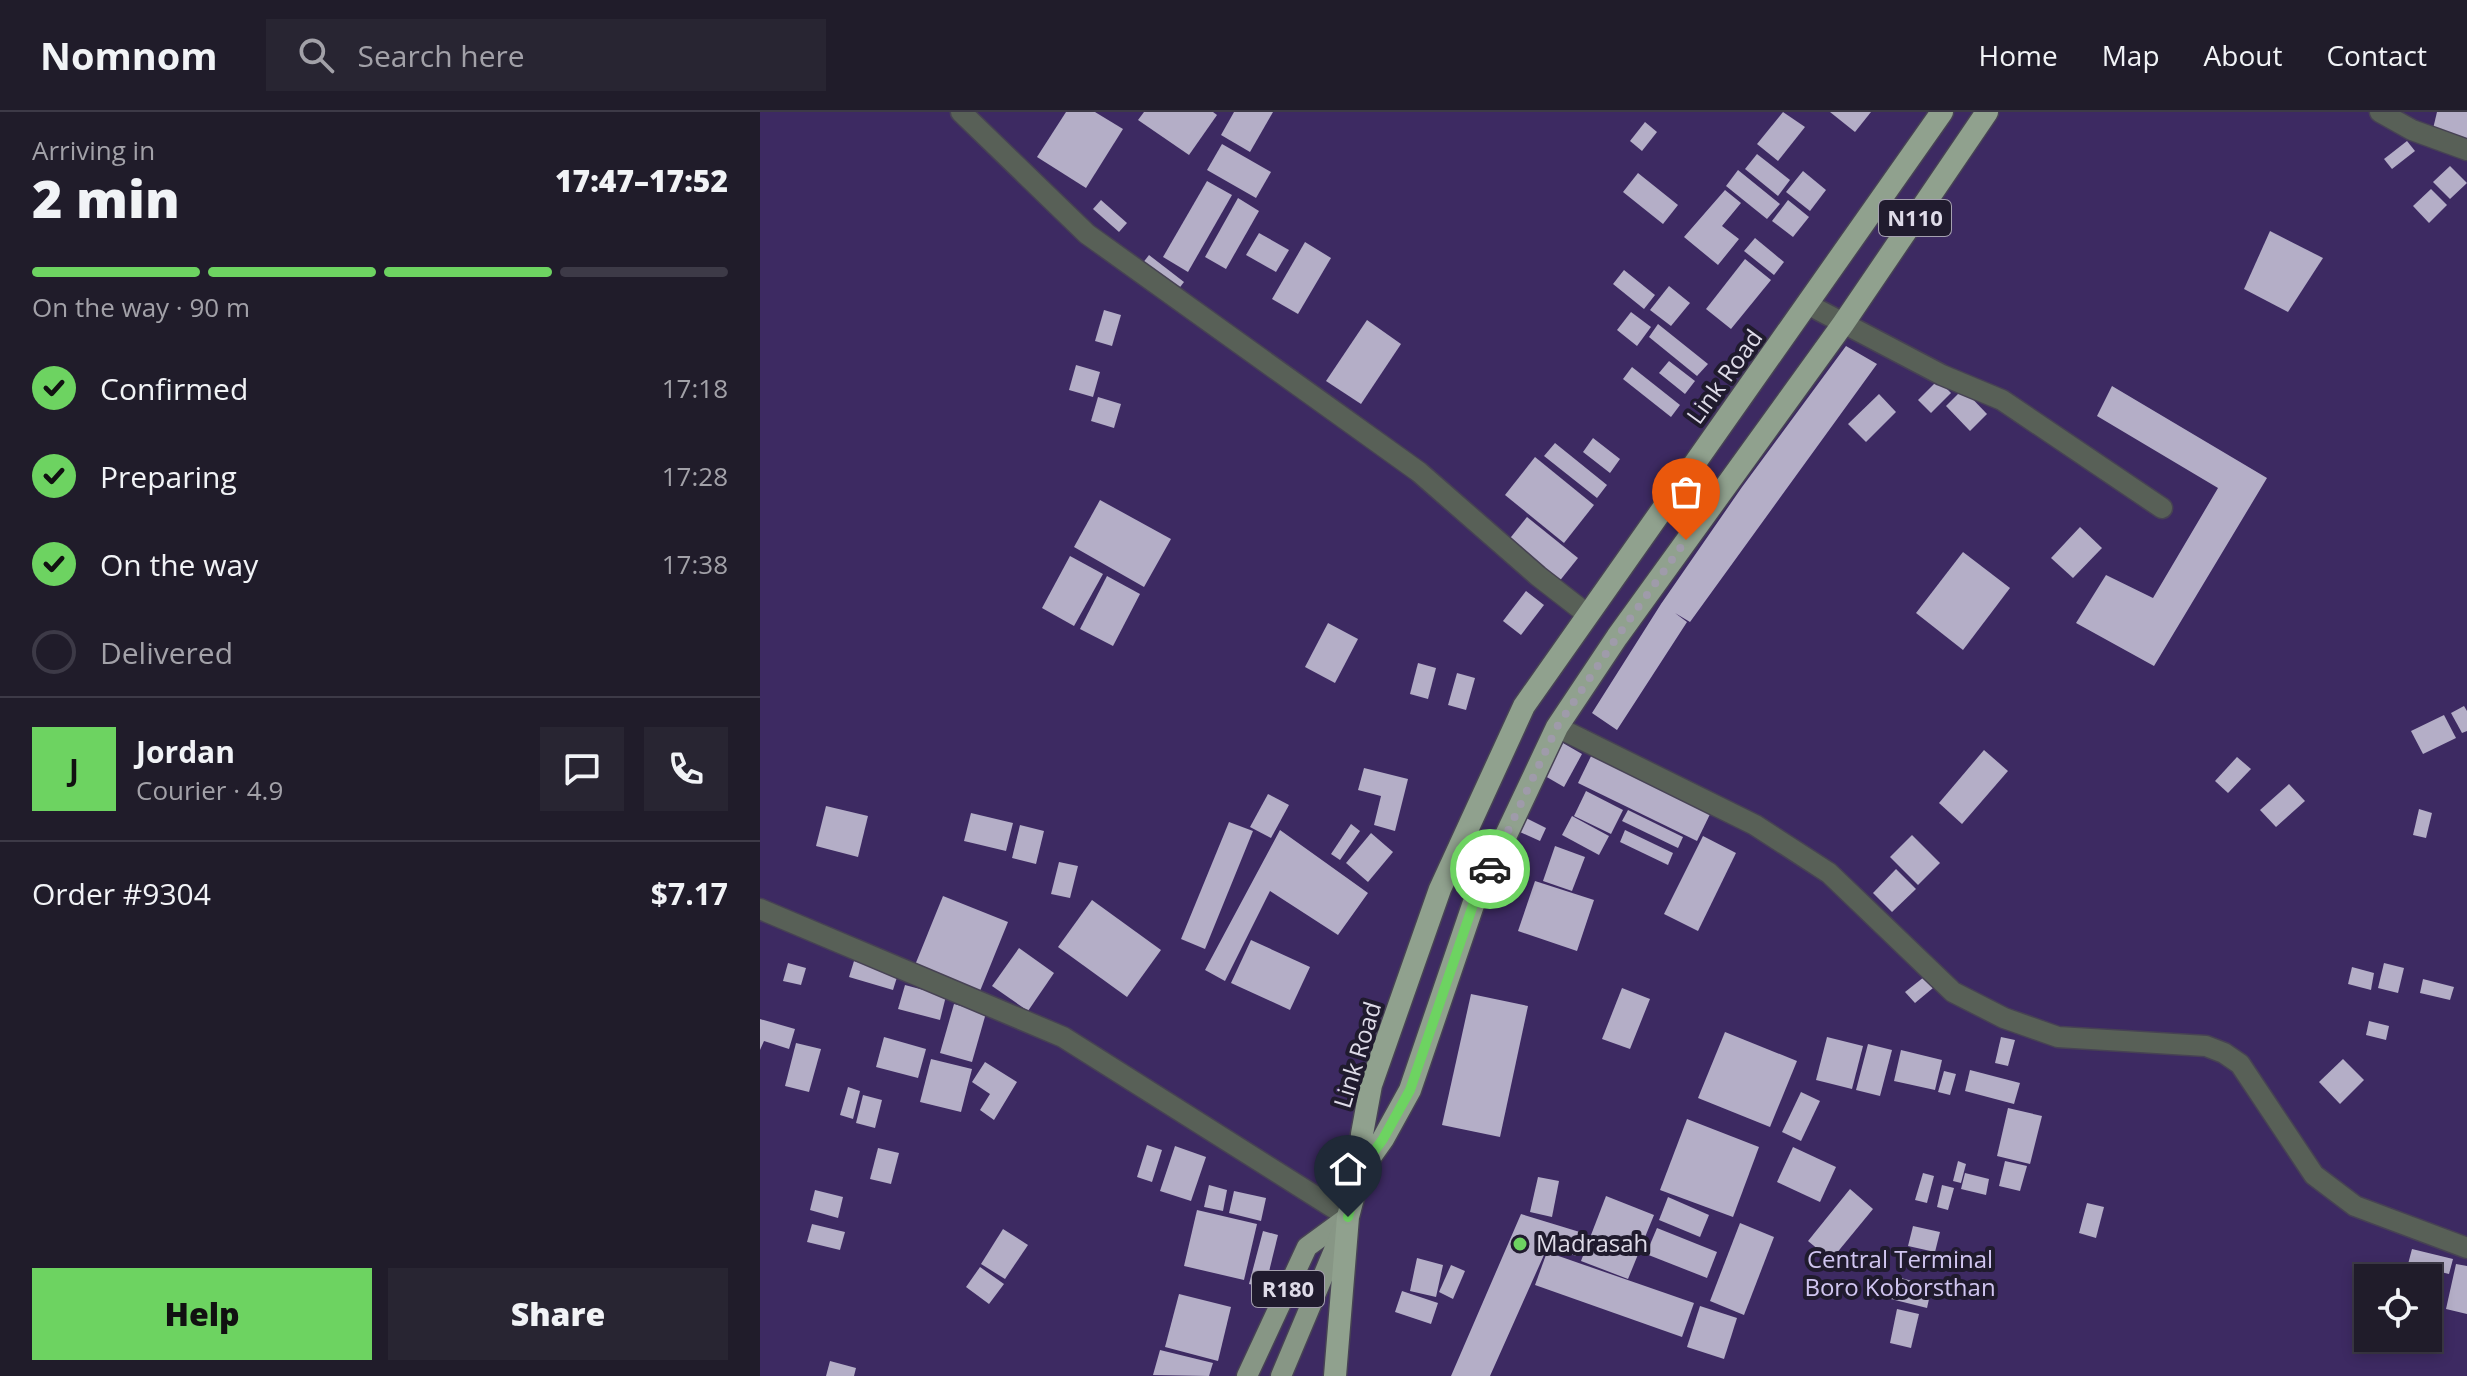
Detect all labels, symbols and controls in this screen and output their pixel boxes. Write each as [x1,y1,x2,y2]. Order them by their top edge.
search box [266,19,826,91]
text: Nomnom [40,29,218,81]
icon: search [294,33,338,77]
text: Search here [358,35,525,76]
text: Home [1979,36,2058,74]
text: Map [2102,36,2160,74]
text: About [2204,36,2282,74]
text: Contact [2326,36,2427,74]
text: Arriving in [32,132,155,168]
text: 17:47–17:52 [555,160,728,201]
text: 2 min [32,162,180,233]
road number: N110 [1879,200,1951,236]
text: On the way · 90 m [32,289,250,325]
street label: Link Road [1678,322,1769,430]
icon: check [32,366,76,410]
text: Confirmed [100,368,248,409]
text: 17:18 [662,370,728,406]
icon: check [32,454,76,498]
text: Preparing [100,456,237,497]
text: 17:28 [662,458,728,494]
pin [1652,458,1720,540]
icon: bag [1664,470,1708,514]
icon: check [32,542,76,586]
text: On the way [100,544,258,585]
text: 17:38 [662,546,728,582]
text: Delivered [100,632,233,673]
button: chat [540,727,624,811]
button: phone [644,727,728,811]
text: Jordan [136,731,235,772]
text: J [69,749,79,790]
text: Courier · 4.9 [136,772,283,808]
courier [1450,829,1530,909]
icon: car [1468,847,1512,891]
text: Order #9304 [32,873,211,914]
text: $7.17 [651,873,728,914]
street label: Link Road [1325,997,1388,1112]
pin [1314,1135,1382,1217]
icon: home [1326,1147,1370,1191]
place label: Madrasah [1536,1226,1648,1259]
marker: Madrasah [1511,1235,1529,1253]
park label: Central Terminal Boro Koborsthan [1804,1242,1996,1303]
map controls [2354,1264,2442,1352]
button: locate [2354,1264,2442,1352]
button: Help [32,1268,372,1360]
button: Share [388,1268,728,1360]
road number: R180 [1252,1271,1324,1307]

